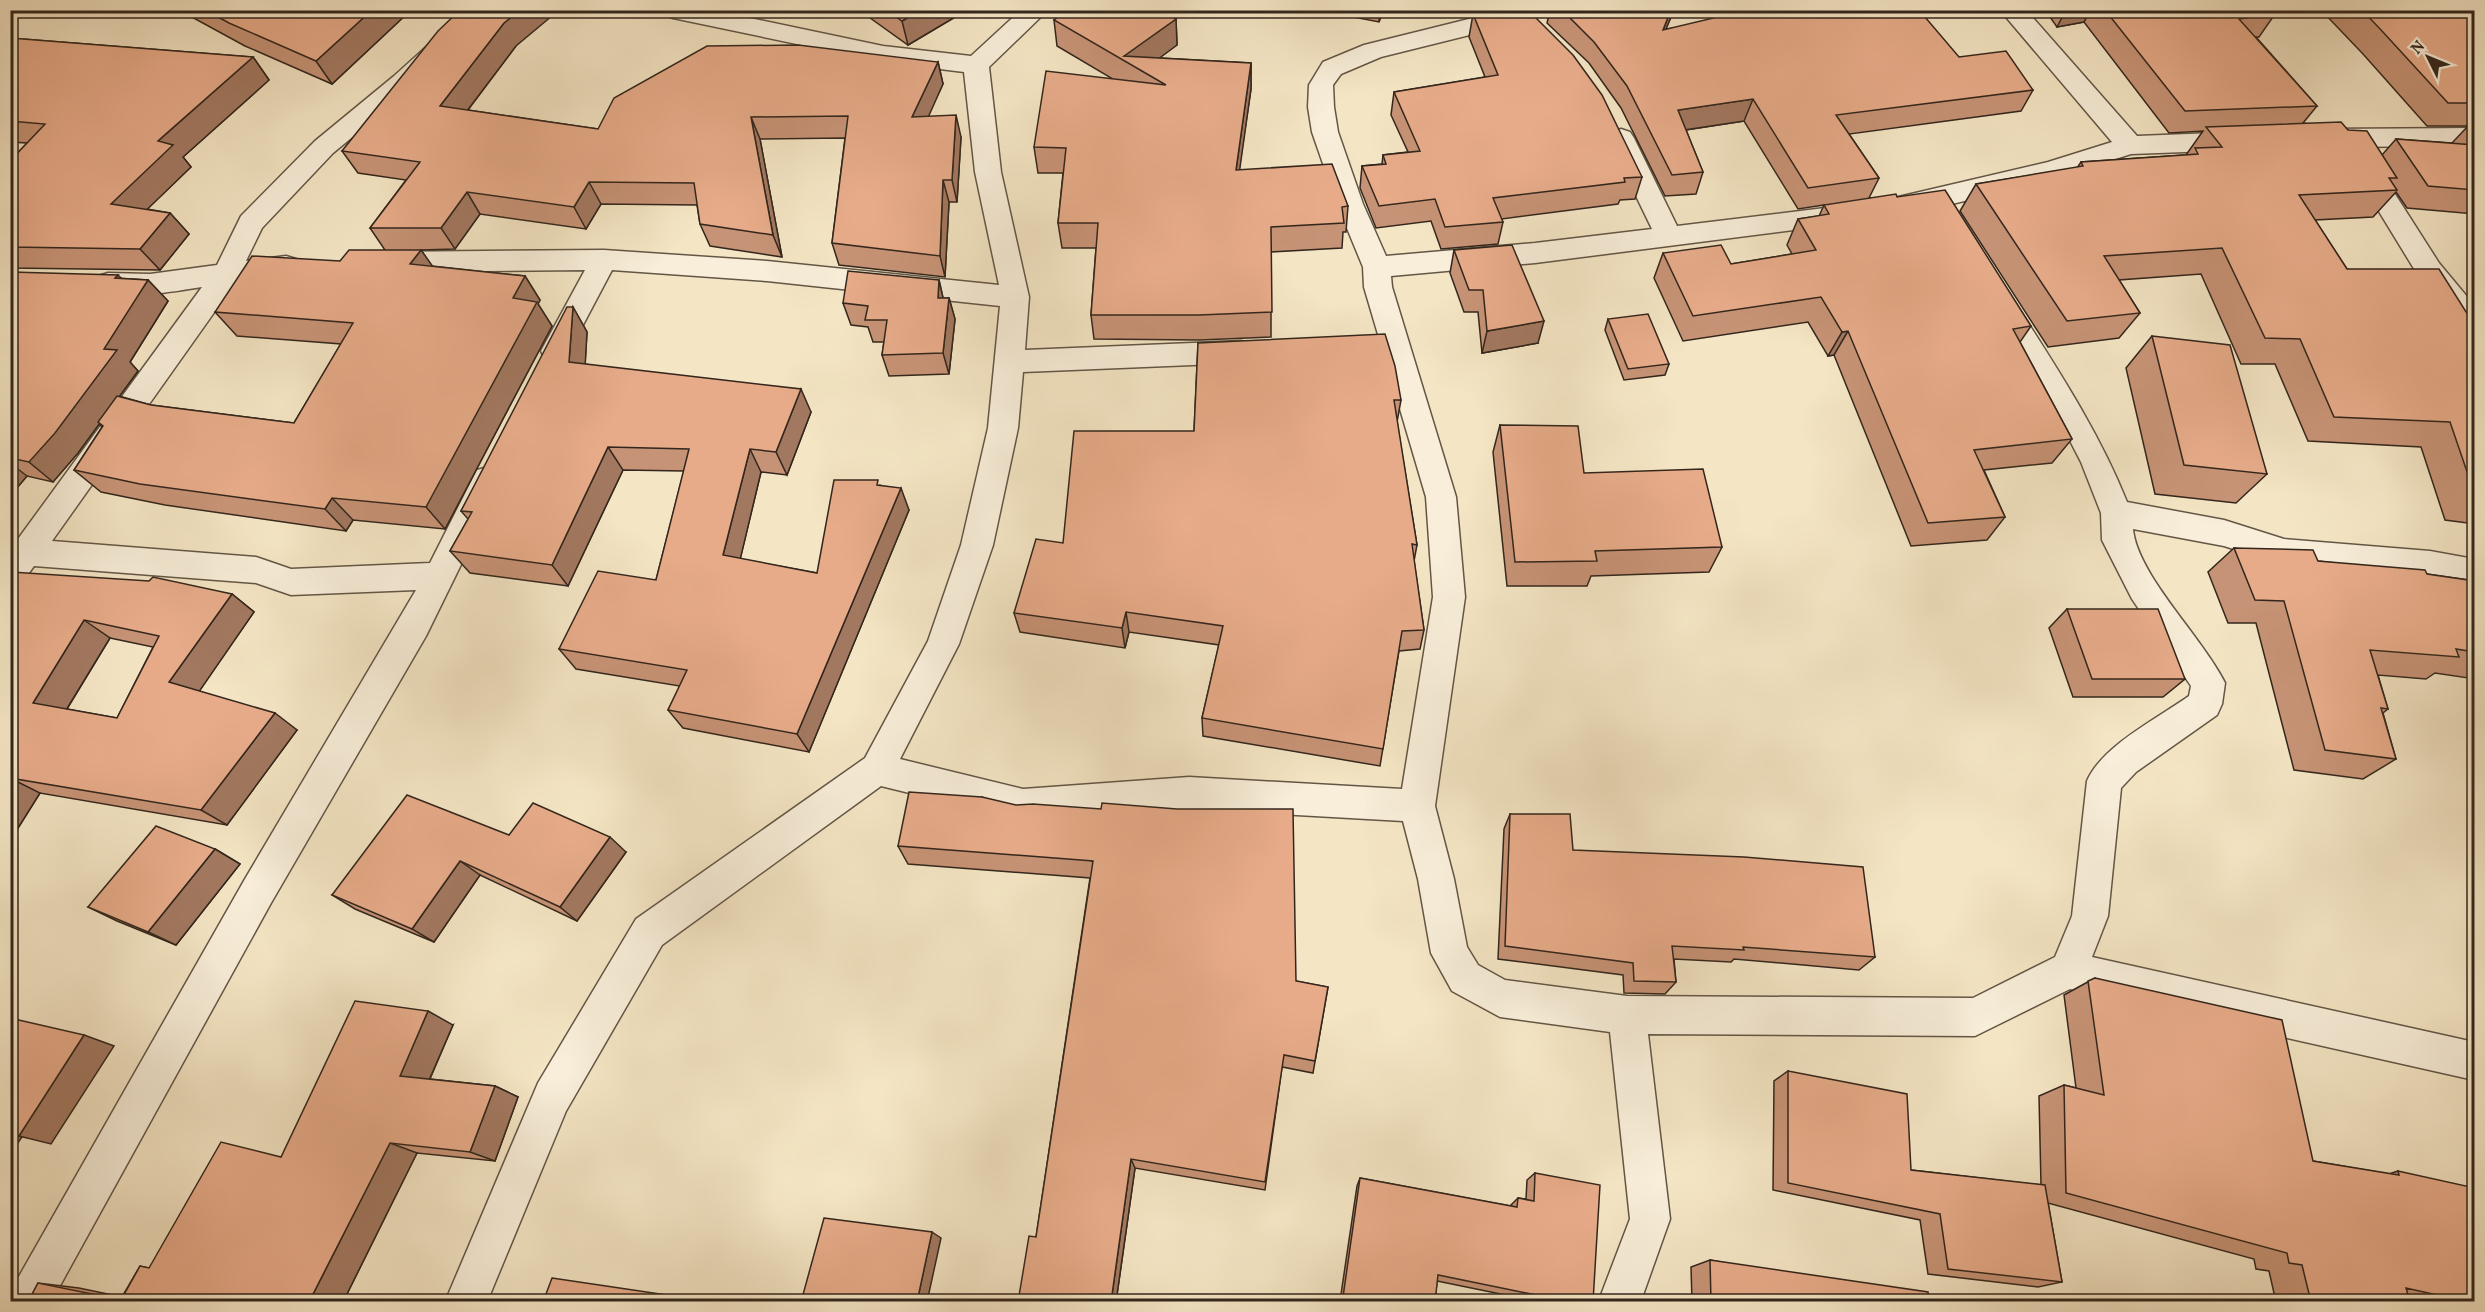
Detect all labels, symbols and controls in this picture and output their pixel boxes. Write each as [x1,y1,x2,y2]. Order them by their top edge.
north arrow [2398,27,2458,87]
text: N [2406,36,2431,60]

